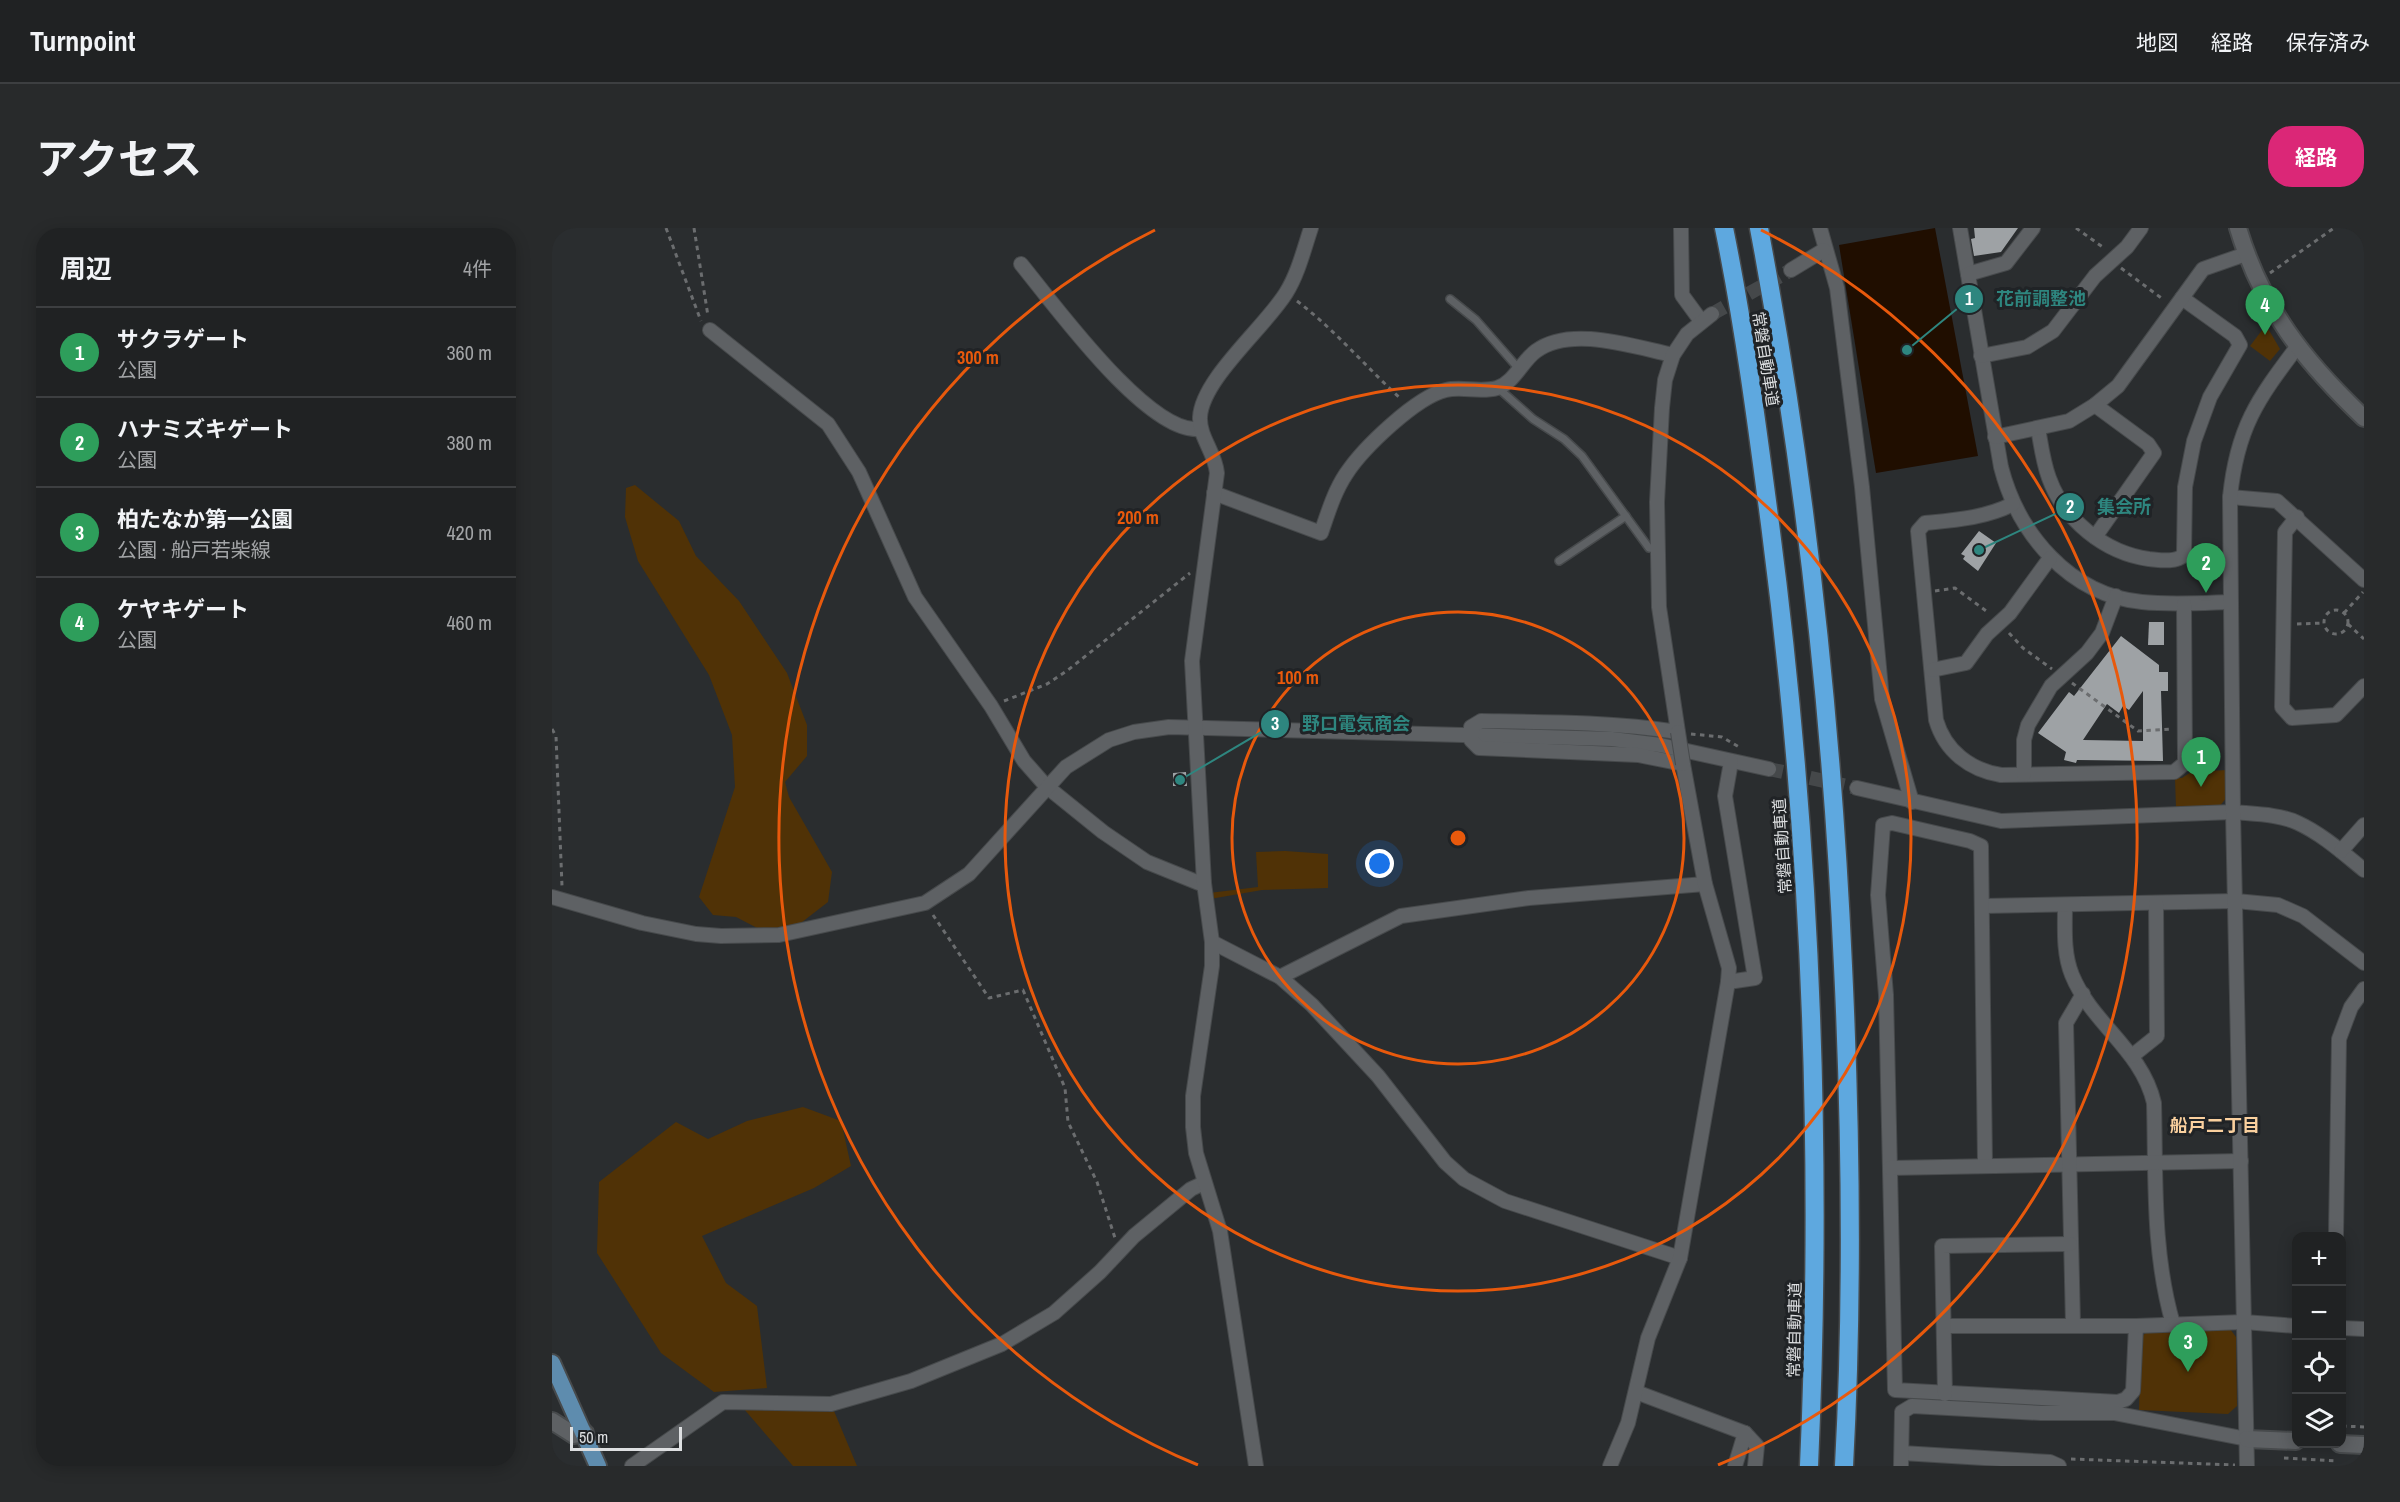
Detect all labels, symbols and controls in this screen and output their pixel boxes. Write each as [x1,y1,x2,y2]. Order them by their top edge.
text: Turnpoint [30,22,135,60]
text: 地図 [2136,28,2178,57]
text: 経路 [2211,28,2253,57]
text: 保存済み [2286,28,2370,57]
button: 経路 [2268,126,2364,187]
text: アクセス [36,131,202,187]
text: 周辺 [60,251,112,286]
text: 4件 [463,255,492,282]
callout: 花前調整池 [1954,281,2098,317]
pin: 4 [2246,285,2284,335]
text: 1 [1965,286,1974,311]
text: 花前調整池 [1996,286,2086,311]
street label: 常磐自動車道 [1748,310,1784,408]
text: サクラゲート [117,324,249,354]
text: 1 [75,339,84,366]
text: 360 m [446,339,492,366]
text: 300 m [957,345,999,370]
text: 公園 [117,356,157,383]
text: ハナミズキゲート [117,414,293,444]
text: 2 [75,429,84,456]
text: 380 m [446,429,492,456]
text: 公園 [117,446,157,473]
callout: 集会所 [2055,489,2163,525]
text: 2 [2066,494,2074,519]
text: 集会所 [2097,494,2151,519]
text: 柏たなか第一公園 [117,504,293,534]
text: 200 m [1117,505,1159,530]
text: 3 [75,519,84,546]
text: 420 m [446,519,492,546]
text: 公園 · 船戸若柴線 [117,536,271,563]
pin: 2 [2186,544,2226,593]
text: ケヤキゲート [117,594,249,624]
text: 4 [75,609,84,636]
text: 460 m [446,609,492,636]
text: 公園 [117,626,157,653]
text: 100 m [1277,665,1319,690]
callout: 野口電気商会 [1260,706,1422,742]
text: 3 [1271,711,1279,736]
text: 野口電気商会 [1302,711,1410,736]
pin: 1 [2182,738,2220,787]
street label: 常磐自動車道 [1768,797,1796,895]
centre of rings [1448,828,1468,848]
your location [1365,849,1394,878]
district label: 船戸二丁目 [2170,1113,2260,1138]
map controls [2292,1232,2346,1448]
button: + [2292,1232,2346,1286]
street label: 常磐自動車道 [1782,1282,1806,1378]
button: − [2292,1286,2346,1340]
pin: 3 [2168,1322,2208,1372]
button: locate [2292,1340,2346,1394]
button: layers [2292,1394,2346,1448]
scale bar [570,1424,682,1452]
text: 50 m [579,1426,608,1448]

